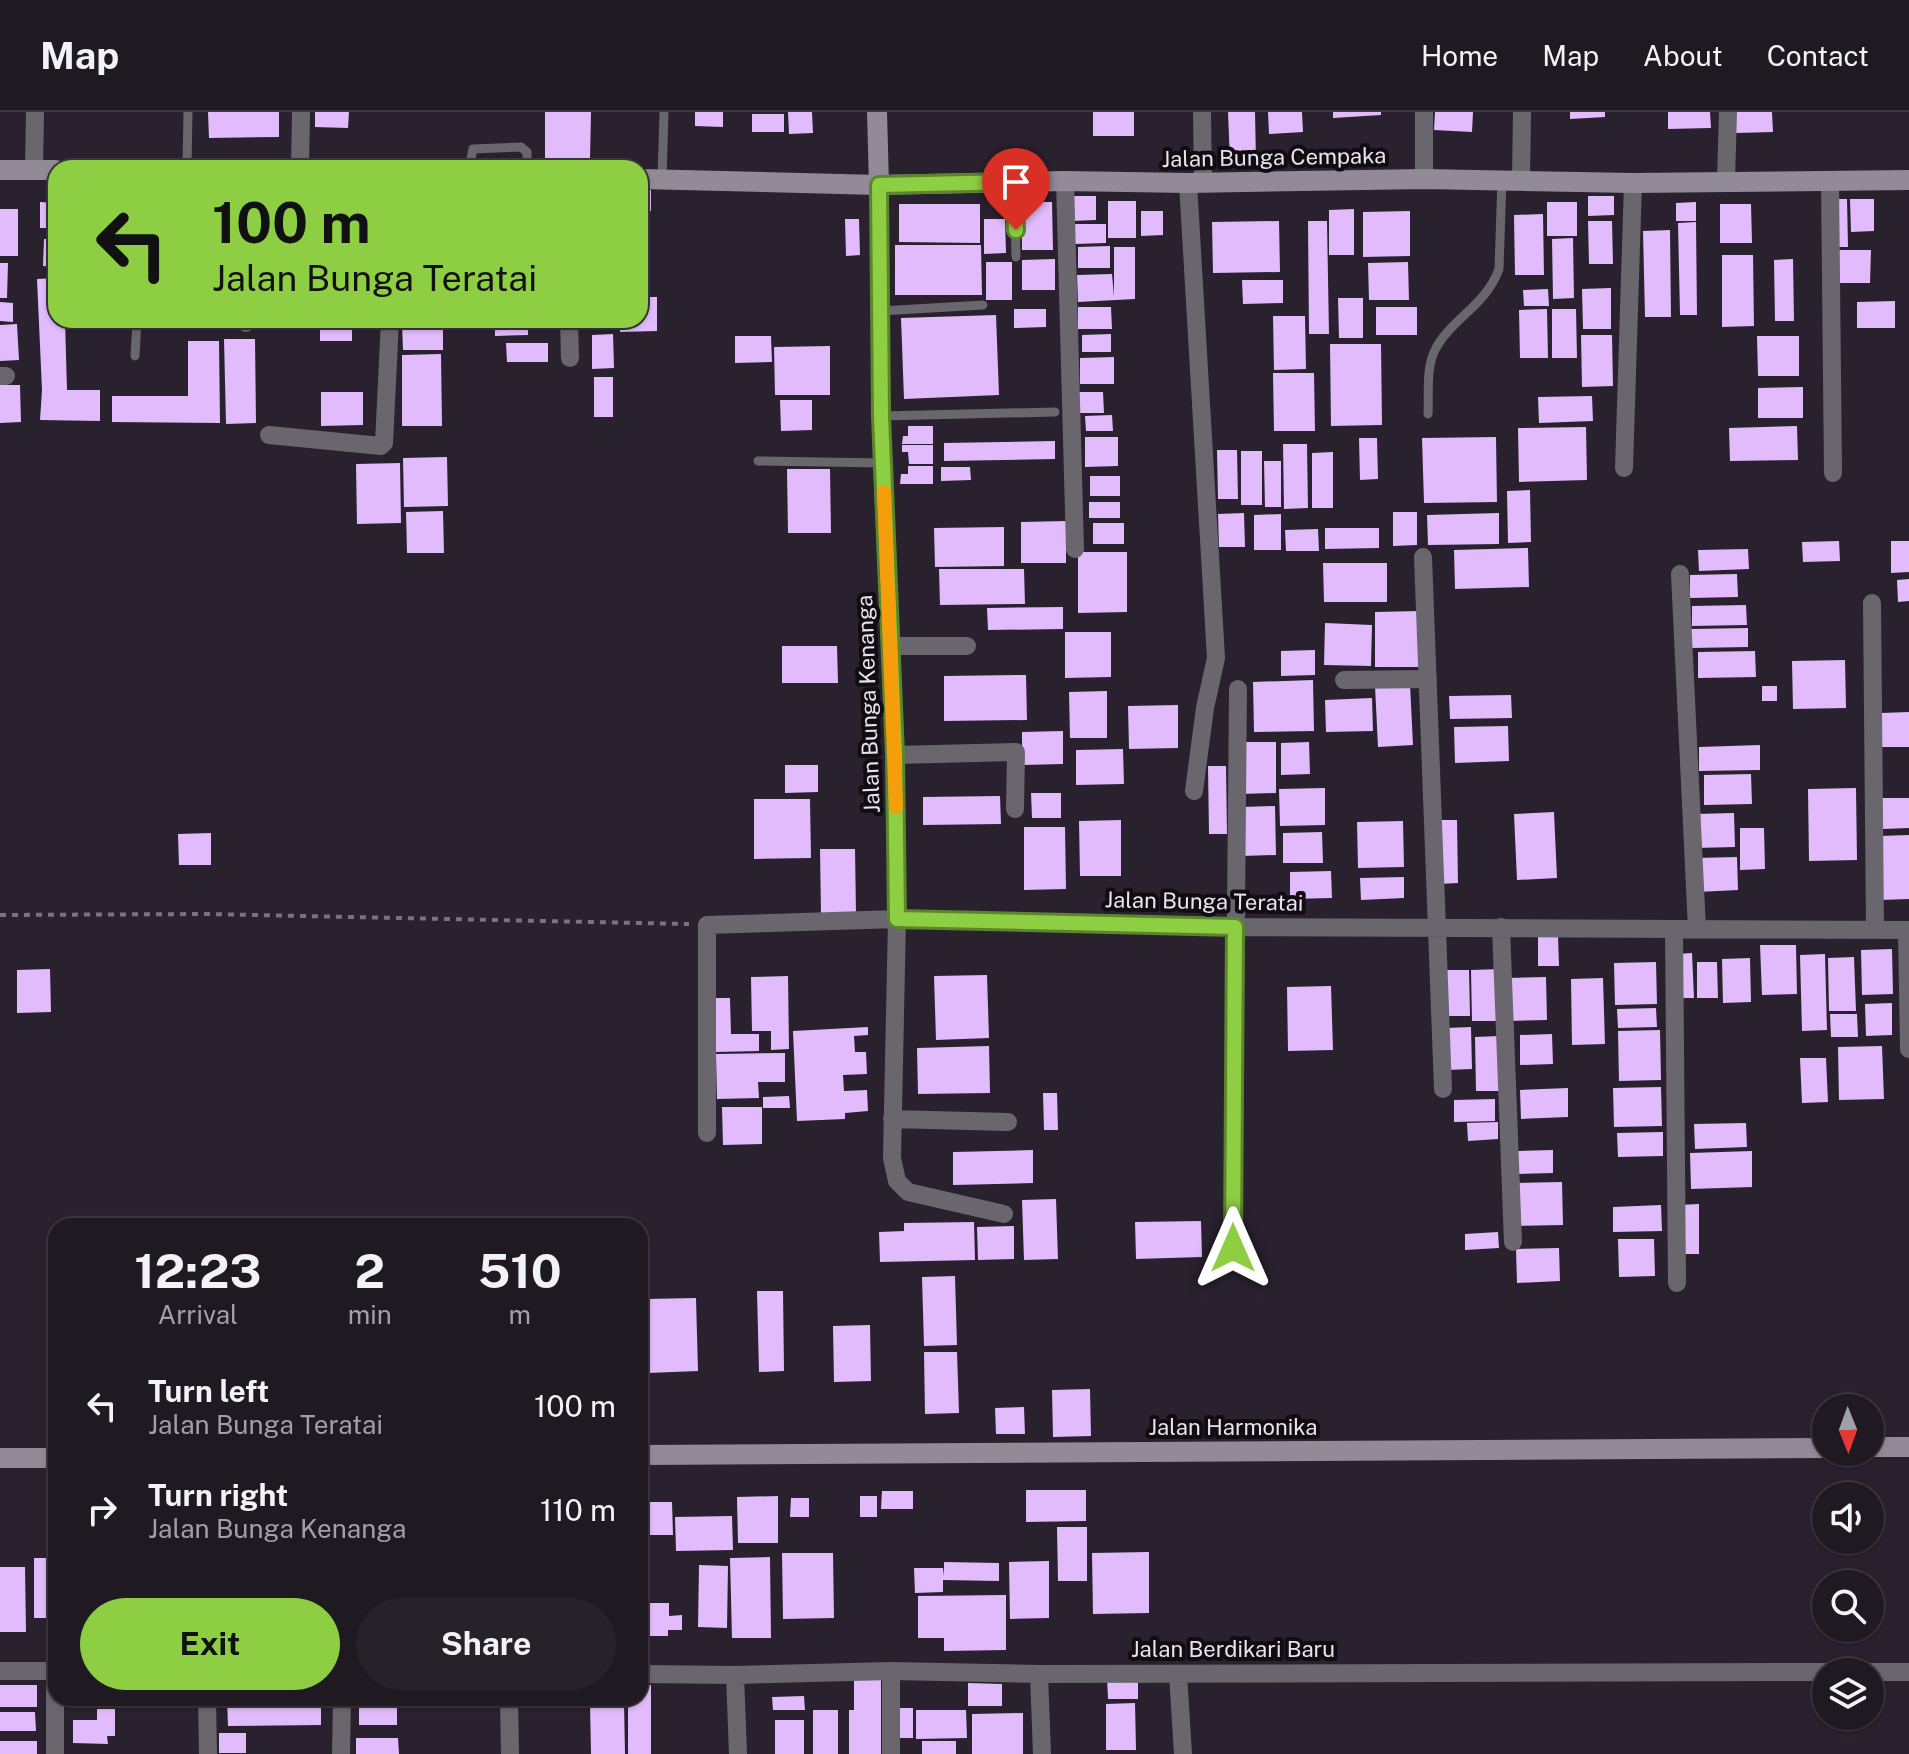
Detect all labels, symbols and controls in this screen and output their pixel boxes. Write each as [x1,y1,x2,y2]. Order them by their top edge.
text: Map [40,33,119,78]
text: Home [1421,39,1498,72]
text: Map [1542,39,1599,72]
text: About [1643,39,1723,72]
text: Contact [1767,39,1869,72]
street label: Jalan Bunga Cempaka [1161,142,1387,172]
pin [982,148,1050,230]
icon: arrive [994,160,1038,204]
text: 100 m [212,190,371,256]
icon: left [80,192,184,296]
text: Jalan Bunga Teratai [212,257,537,299]
street label: Jalan Bunga Kenanga [851,594,885,814]
street label: Jalan Bunga Teratai [1104,886,1304,916]
position arrow [1191,1206,1275,1290]
text: 12:23 [134,1242,261,1299]
text: 2 [354,1242,385,1299]
text: 510 [478,1242,562,1299]
text: Arrival [158,1299,238,1330]
text: min [348,1299,392,1330]
text: m [509,1299,531,1330]
text: Turn left [148,1373,269,1409]
icon: left [80,1384,124,1428]
text: 100 m [534,1388,616,1424]
north arrow [1812,1394,1884,1466]
map controls [1812,1394,1884,1730]
text: Jalan Bunga Teratai [148,1409,383,1440]
street label: Jalan Harmonika [1149,1414,1318,1440]
text: Turn right [148,1477,288,1513]
button: sound [1812,1482,1884,1554]
icon: right [80,1488,124,1532]
text: 110 m [540,1492,616,1528]
text: Jalan Bunga Kenanga [148,1513,406,1544]
button: search [1812,1570,1884,1642]
button: Exit [80,1598,340,1690]
button: Share [356,1598,616,1690]
street label: Jalan Berdikari Baru [1131,1636,1335,1662]
button: layers [1812,1658,1884,1730]

